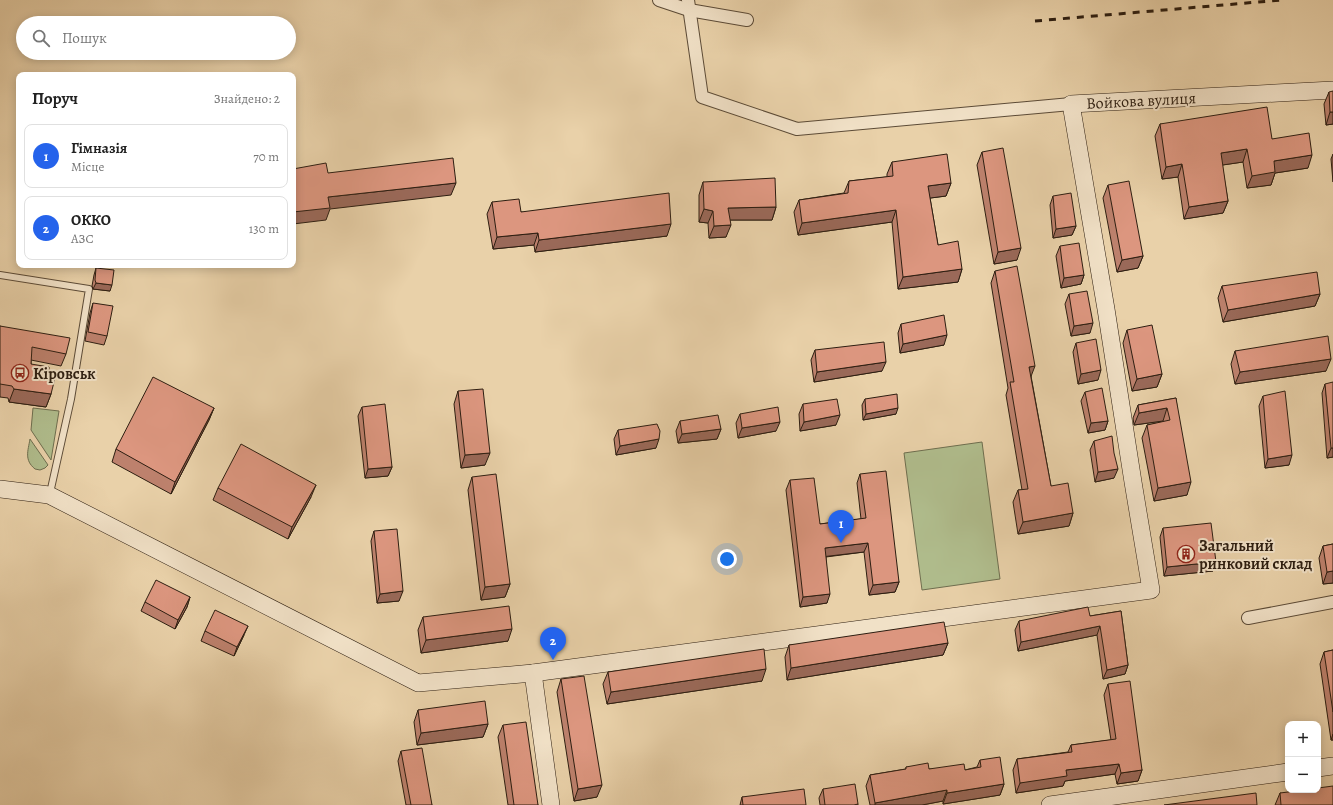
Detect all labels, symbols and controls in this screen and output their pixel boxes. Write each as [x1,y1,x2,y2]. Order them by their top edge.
search box [16,16,296,60]
icon: search [30,27,52,49]
text: Пошук [62,28,107,48]
text: Поруч [32,87,78,110]
street label: Войкова вулиця [1086,87,1197,115]
text: Знайдено: 2 [214,90,280,107]
text: Гімназія [71,138,127,158]
text: 1 [44,148,48,165]
text: 70 m [253,148,279,165]
text: Місце [71,158,104,175]
text: ОККО [71,210,111,230]
text: 2 [43,220,49,237]
text: 130 m [249,220,279,237]
text: АЗС [71,230,94,247]
bus stop icon: Кіровськ [10,363,30,383]
place label: Кіровськ [33,363,96,385]
pin: 1 [828,510,854,543]
place label: Загальний ринковий склад [1199,535,1312,575]
building icon: Загальний ринковий склад [1176,544,1196,564]
your location [717,549,737,569]
pin: 2 [540,627,566,660]
map controls [1285,721,1321,793]
button: + [1285,721,1321,757]
button: − [1285,757,1321,793]

